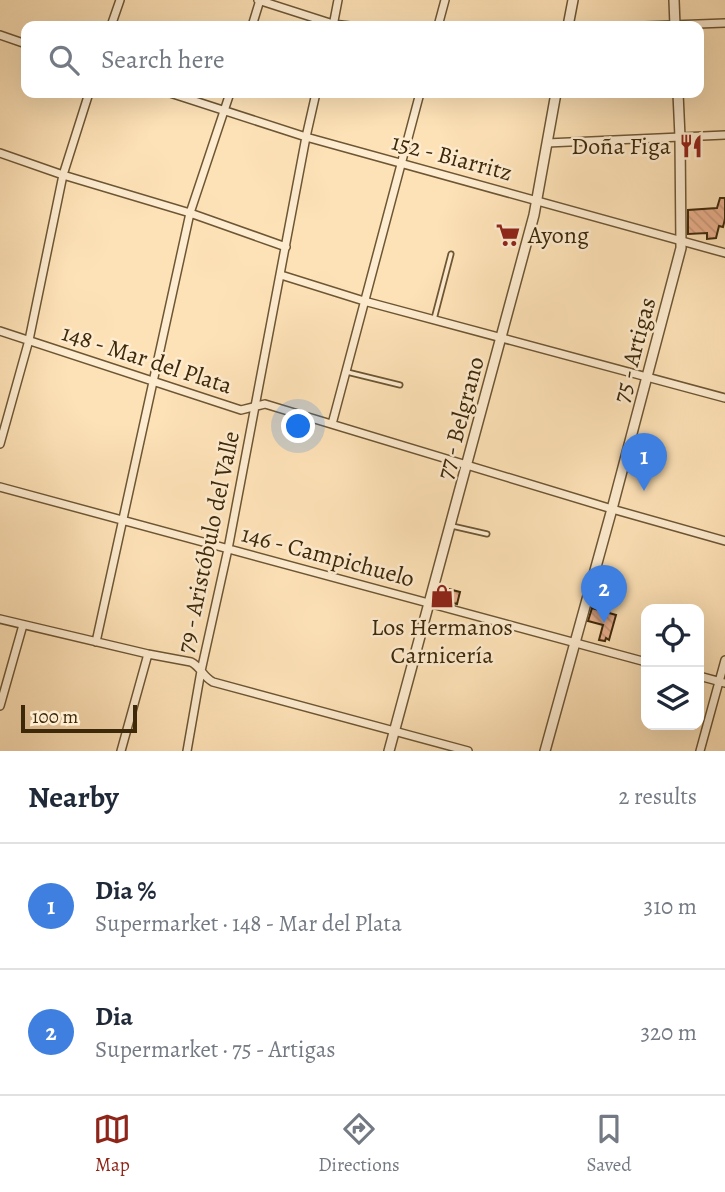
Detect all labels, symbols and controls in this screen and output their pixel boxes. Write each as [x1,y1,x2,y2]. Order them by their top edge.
search box [21,21,704,98]
icon: search [45,41,83,79]
text: Search here [101,42,225,77]
street label: 152 - Biarritz [388,126,516,188]
place label: Doña Figa [571,130,672,162]
restaurant icon: Doña Figa [677,132,705,160]
place label: Ayong [527,219,589,251]
supermarket icon: Ayong [494,221,522,249]
street label: 75 - Artigas [605,294,663,406]
street label: 148 - Mar del Plata [58,316,237,402]
street label: 77 - Belgrano [428,353,492,483]
your location [281,409,315,443]
street label: 79 - Aristóbulo del Valle [169,428,247,656]
pin: 1 [621,433,667,491]
street label: 146 - Campichuelo [238,518,418,594]
pin: 2 [581,565,627,623]
shop icon: Los Hermanos Carnicería [428,582,456,610]
map controls [641,604,704,730]
button: locate [641,604,704,667]
place label: Los Hermanos Carnicería [371,611,513,671]
button: layers [641,667,704,730]
scale bar [21,702,136,734]
text: 100 m [32,704,78,730]
text: Nearby [28,777,119,817]
text: 2 results [619,781,697,812]
text: Dia % [95,873,156,908]
text: 1 [47,891,55,922]
text: 310 m [644,891,697,922]
text: Supermarket · 148 - Mar del Plata [95,908,402,939]
text: Dia [95,999,133,1034]
text: 2 [45,1017,57,1048]
text: 320 m [641,1017,697,1048]
text: Supermarket · 75 - Artigas [95,1034,336,1065]
tab: Map [93,1110,131,1178]
tab: Directions [318,1110,400,1178]
tab: Saved [587,1110,632,1178]

